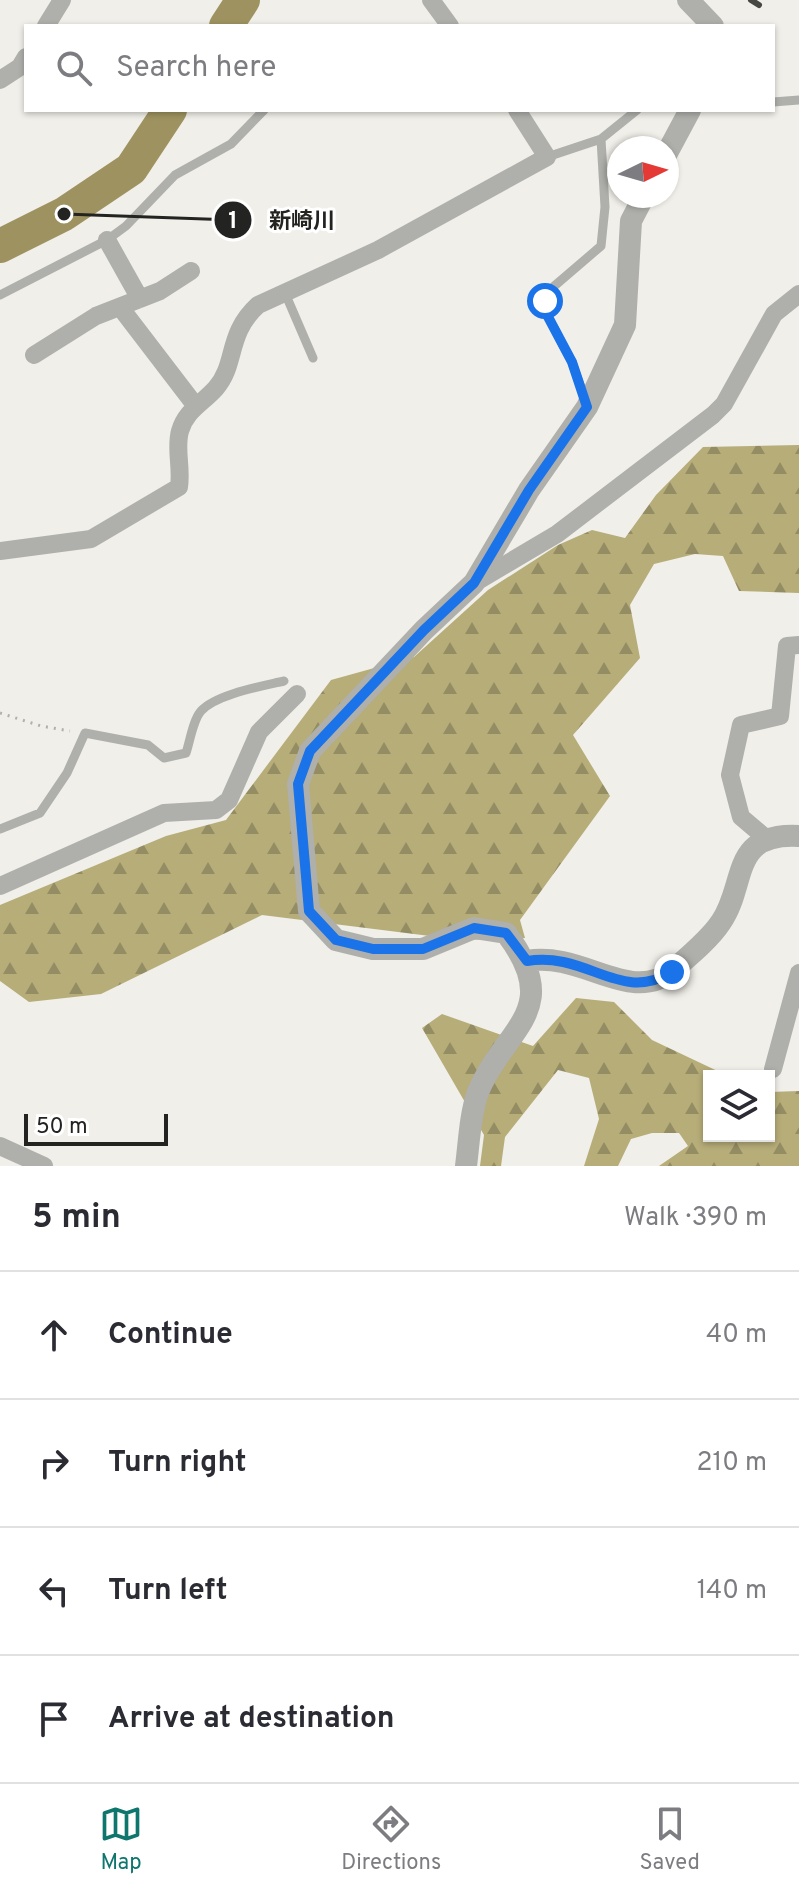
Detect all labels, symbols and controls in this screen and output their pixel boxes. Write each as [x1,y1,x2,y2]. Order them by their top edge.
search box [24,24,775,112]
icon: search [52,46,96,90]
text: Search here [116,50,276,87]
north arrow [607,136,679,208]
callout: 新崎川 [213,197,351,243]
text: 1 [228,207,238,237]
text: 新崎川 [269,209,335,236]
route start [527,283,563,319]
route end [654,954,690,990]
map controls [703,1070,775,1142]
button: layers [703,1070,775,1142]
scale bar [24,1110,168,1146]
text: 50 m [36,1114,88,1141]
text: 5 min [32,1197,121,1240]
text: Walk · 390 m [624,1202,767,1235]
icon: ahead [32,1313,76,1357]
text: Continue [108,1317,233,1354]
text: 40 m [706,1319,767,1352]
icon: right [32,1441,76,1485]
text: Turn right [108,1445,246,1482]
text: 210 m [697,1447,767,1480]
icon: left [32,1569,76,1613]
text: Turn left [108,1573,228,1610]
text: 140 m [697,1575,767,1608]
icon: arrive [32,1697,76,1741]
text: Arrive at destination [108,1701,394,1738]
tab: Map [99,1802,143,1877]
tab: Directions [341,1802,441,1877]
tab: Saved [639,1802,700,1877]

